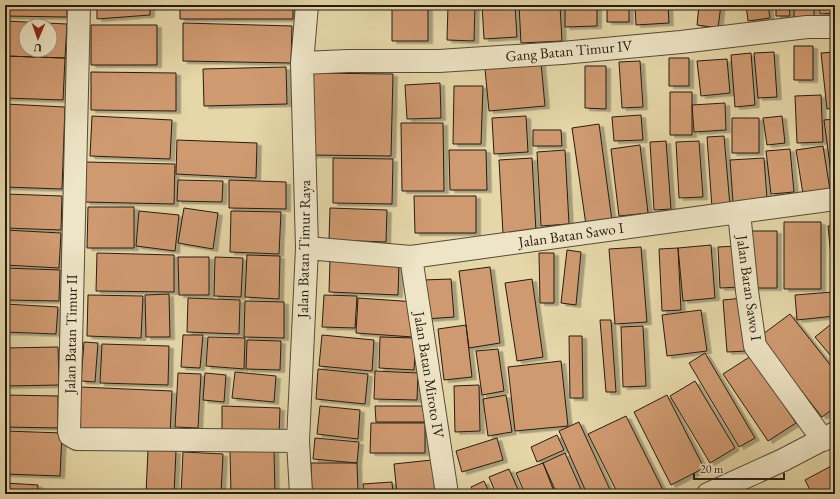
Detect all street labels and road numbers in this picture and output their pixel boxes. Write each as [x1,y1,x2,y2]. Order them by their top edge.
street label: Gang Batan Timur IV [505,35,634,66]
street label: Jalan Batan Timur Raya [293,180,314,320]
street label: Jalan Batan Sawo I [515,218,625,252]
street label: Jalan Baran Sawo I [732,232,766,342]
street label: Jalan Batan Timur II [60,274,81,396]
street label: Jalan Batan Miroto IV [410,308,449,440]

